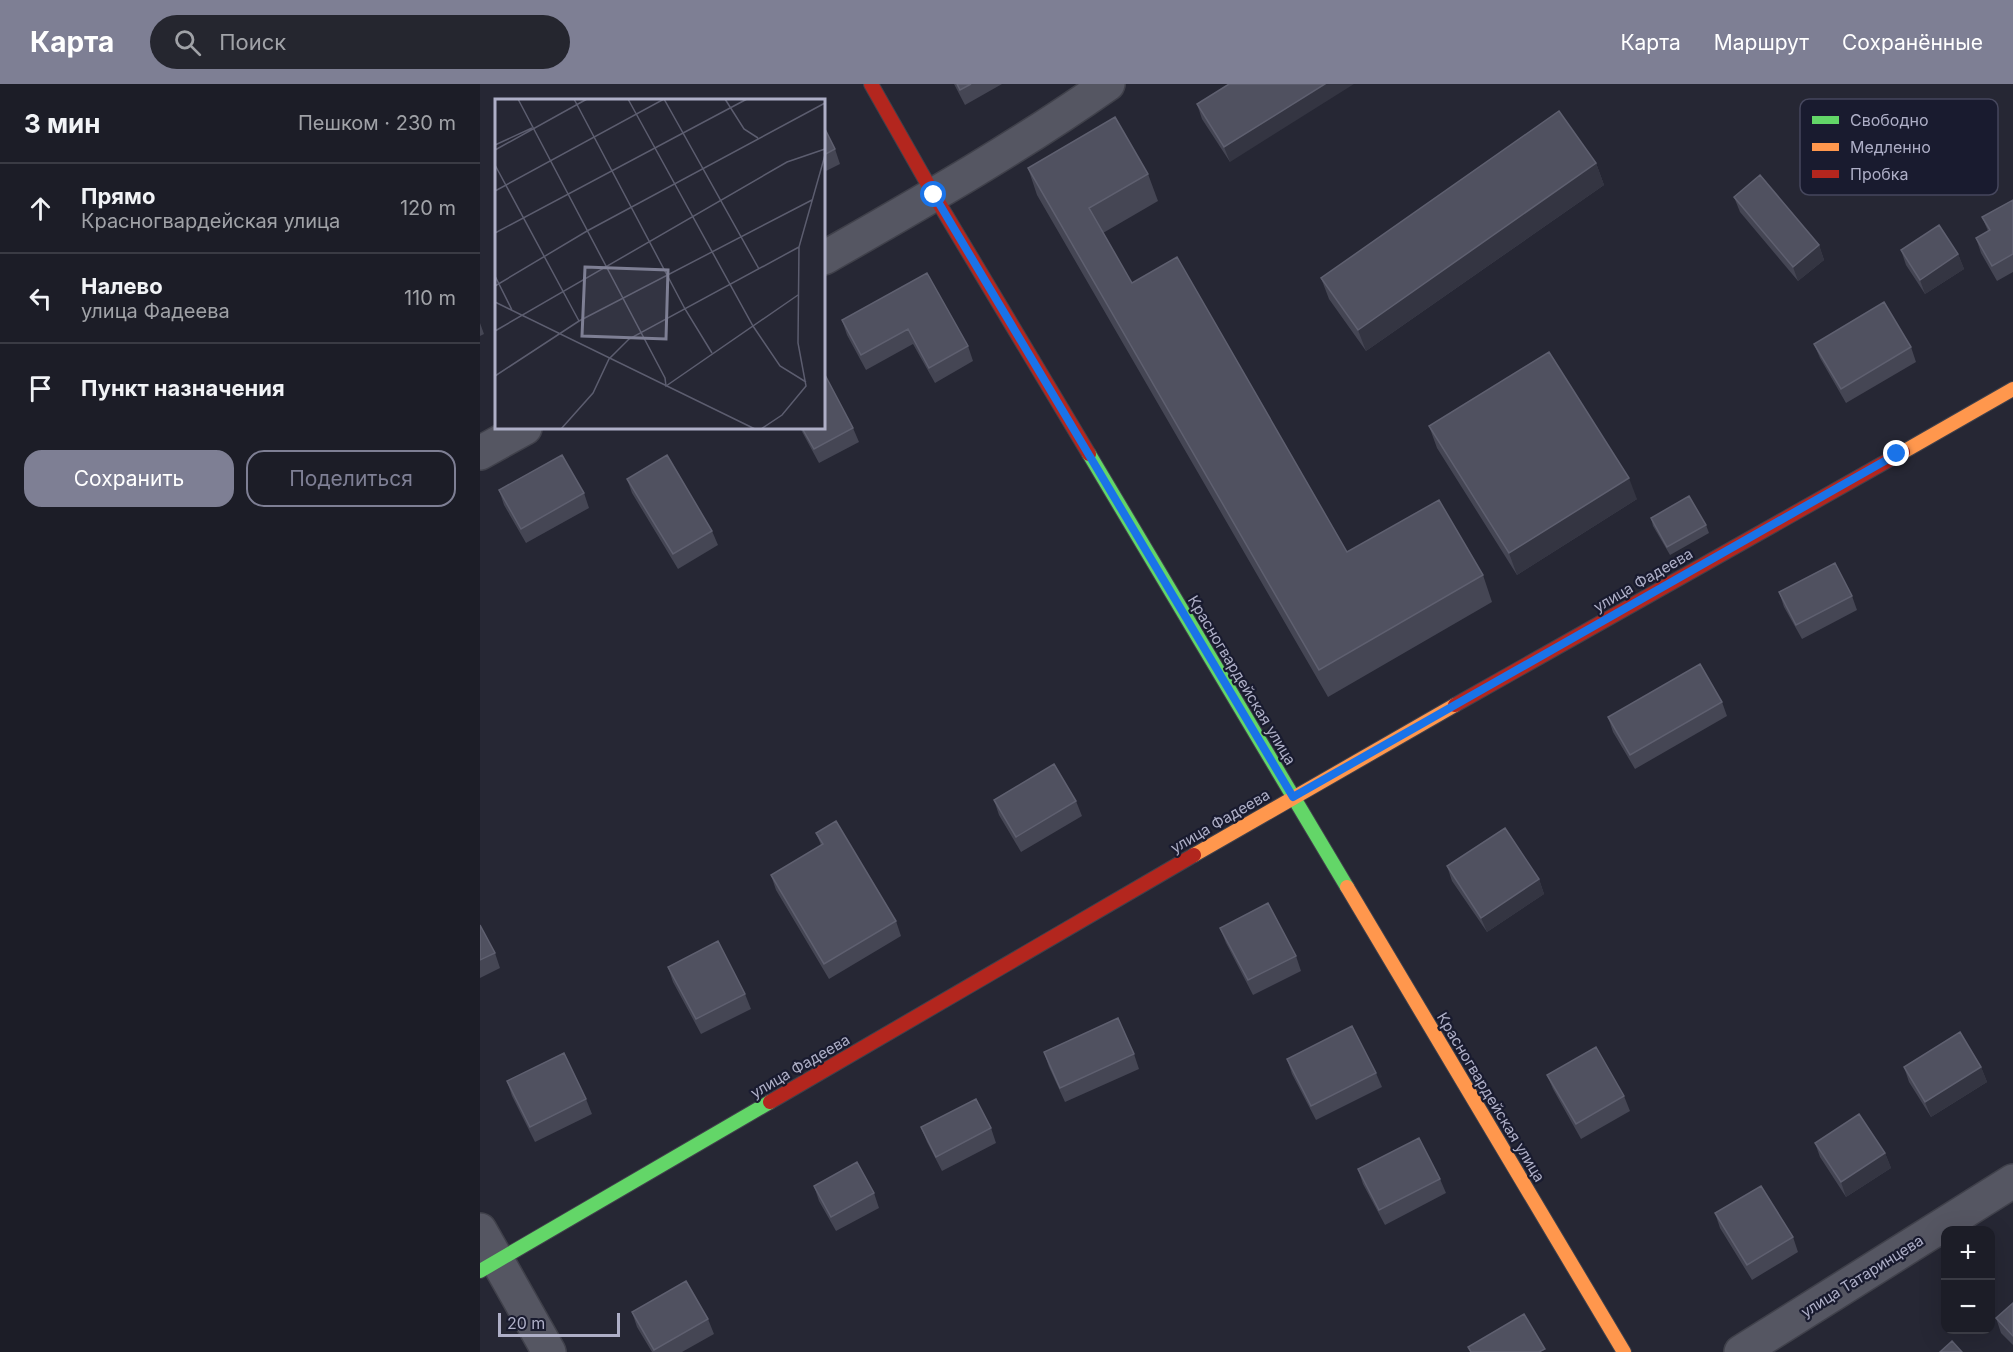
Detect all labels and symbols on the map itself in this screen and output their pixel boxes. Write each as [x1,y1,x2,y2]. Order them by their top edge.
inset map [495,99,825,429]
legend [1800,99,1998,195]
text: Свободно [1850,110,1929,130]
text: Медленно [1850,137,1931,157]
text: Пробка [1850,164,1908,184]
route start [920,181,946,207]
route end [1883,440,1909,466]
street label: улица Фадеева [1590,544,1696,616]
street label: Красногвардейская улица [1184,592,1300,768]
street label: улица Фадеева [1167,785,1273,857]
street label: Красногвардейская улица [1433,1009,1549,1185]
street label: улица Фадеева [747,1030,853,1102]
street label: улица Татаринцева [1797,1231,1927,1321]
scale bar [498,1310,620,1338]

